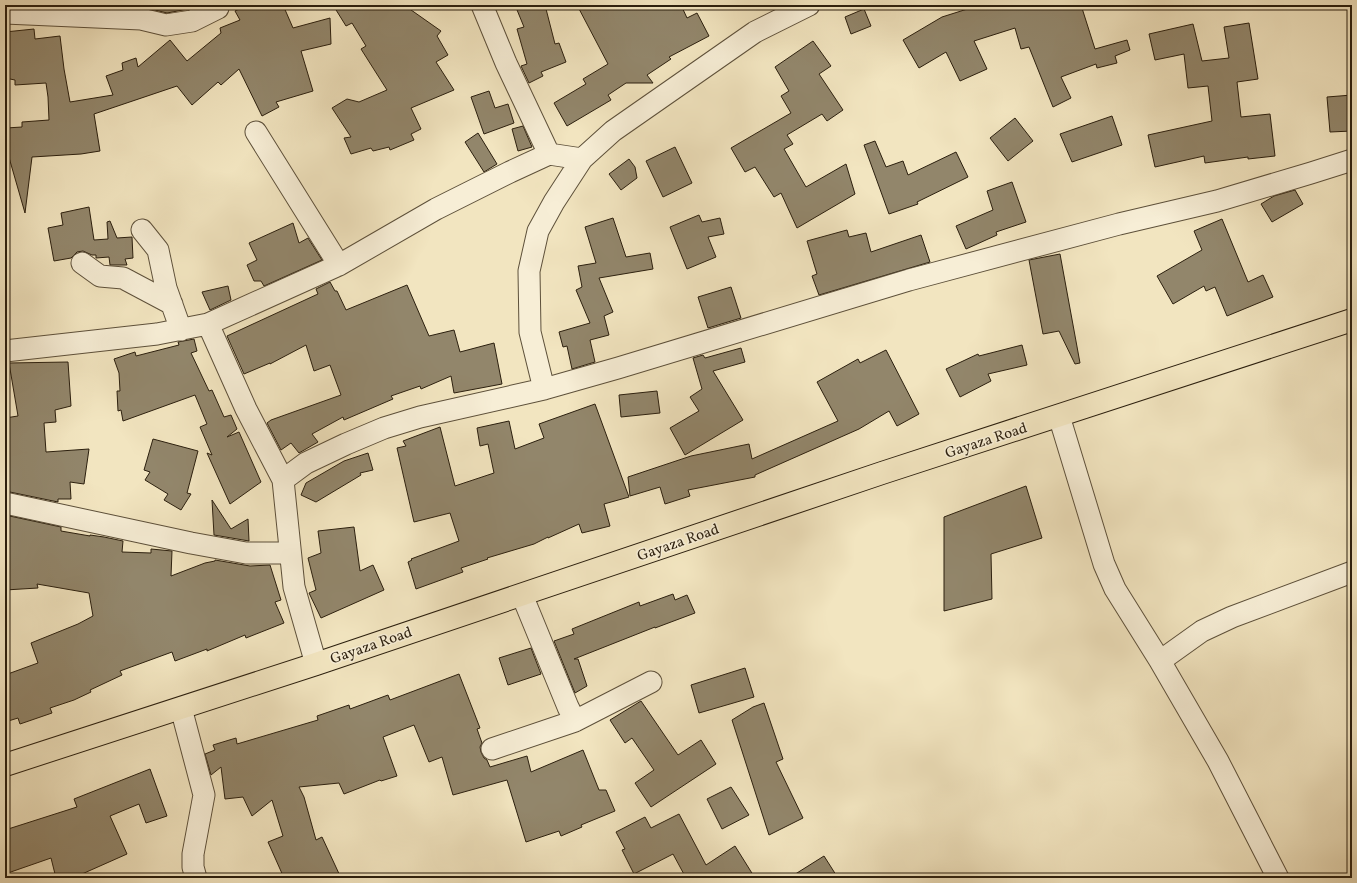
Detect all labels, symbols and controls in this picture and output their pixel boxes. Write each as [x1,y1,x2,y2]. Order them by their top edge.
street label: Gayaza Road [943,418,1030,465]
street label: Gayaza Road [635,520,722,567]
street label: Gayaza Road [328,623,415,670]

